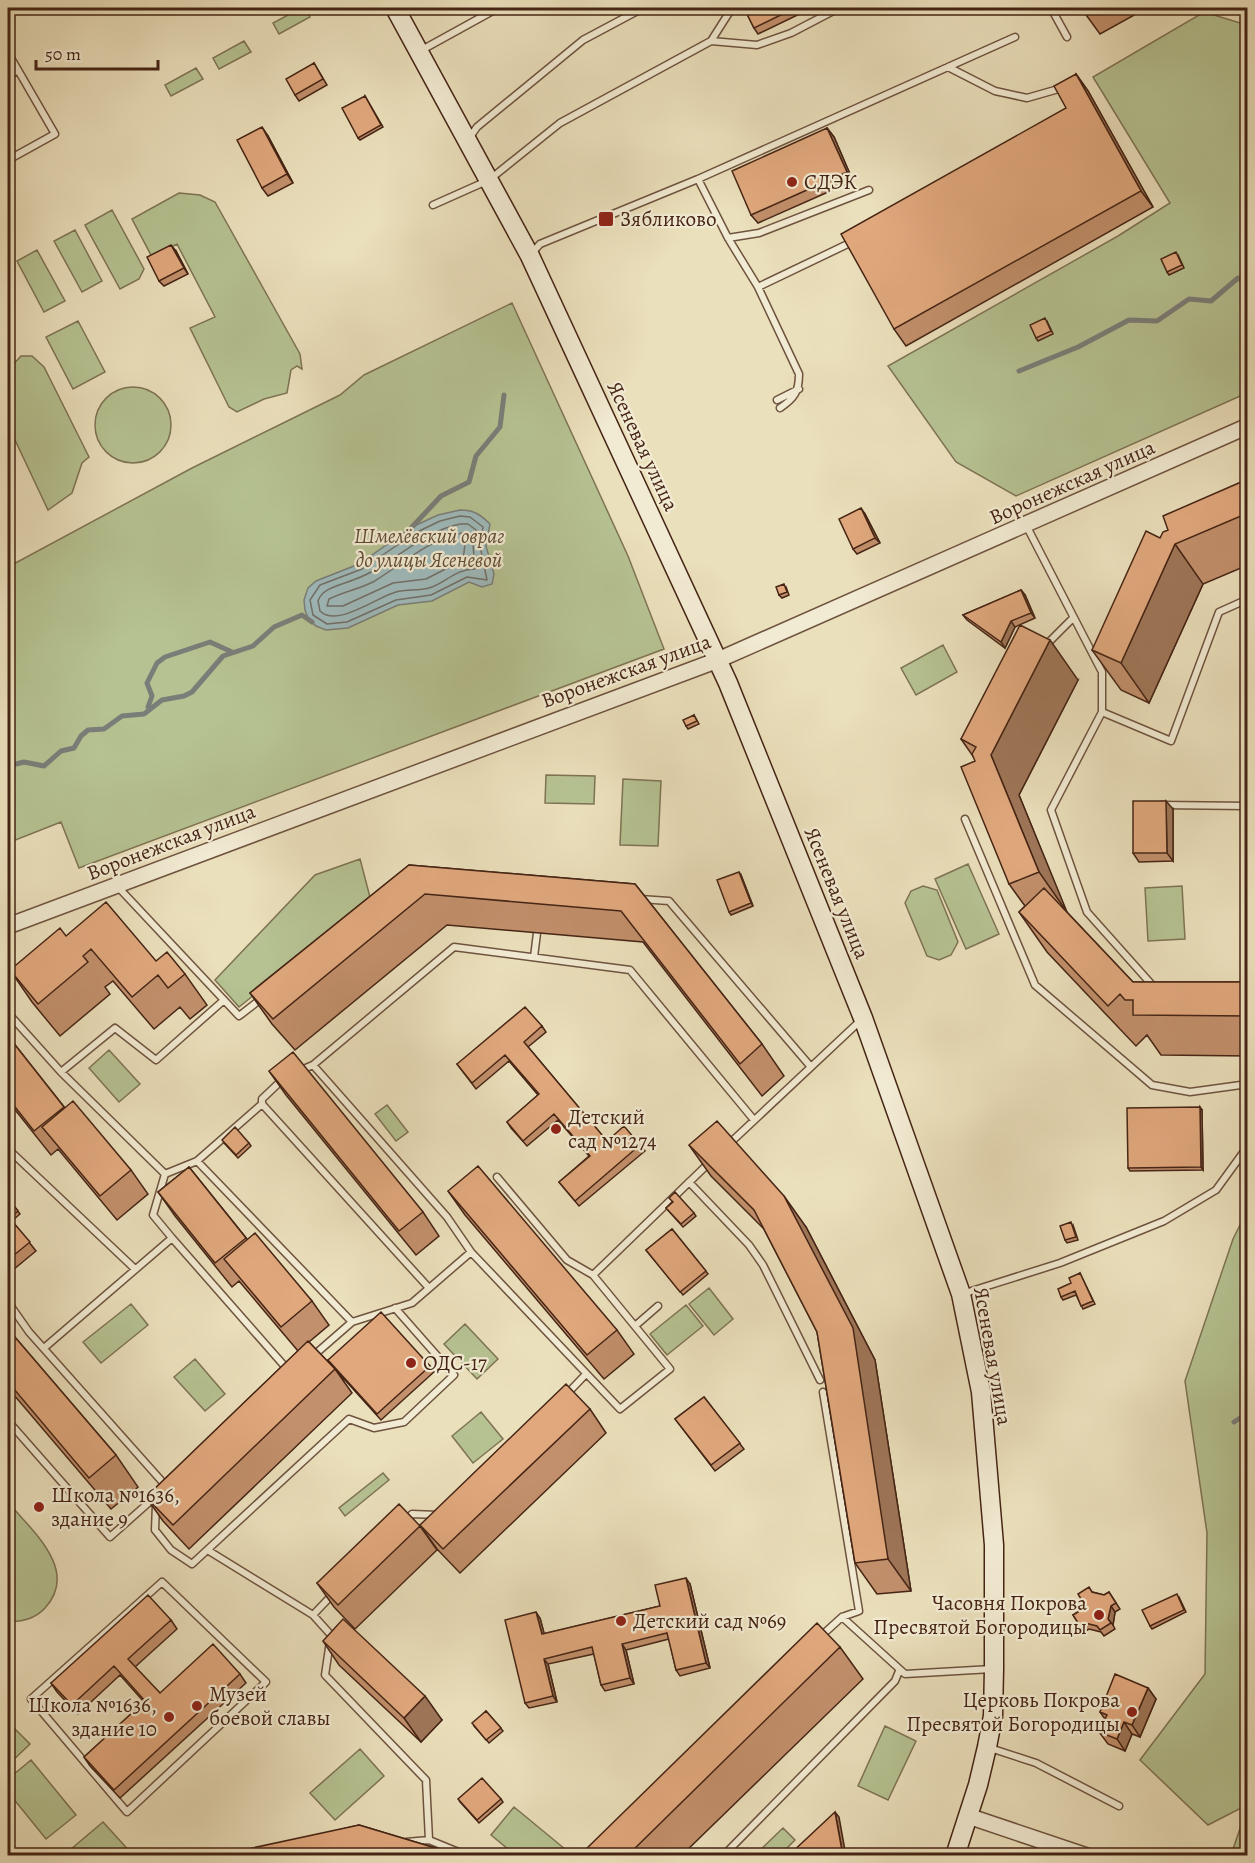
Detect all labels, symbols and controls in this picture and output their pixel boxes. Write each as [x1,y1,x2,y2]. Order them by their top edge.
scale bar [36,33,158,71]
text: 50 m [45,42,81,66]
place label: СДЭК [804,168,858,196]
marker: СДЭК [785,175,799,189]
place label: Зябликово [620,205,717,233]
marker: Зябликово [597,210,615,228]
street label: Ясеневая улица [601,377,685,516]
street label: Воронежская улица [985,433,1160,531]
park label: Шмелёвский овраг до улицы Ясеневой [354,522,504,574]
street label: Воронежская улица [537,627,715,715]
street label: Воронежская улица [83,797,260,887]
street label: Ясеневая улица [798,823,876,964]
place label: Детский сад №1274 [568,1103,657,1155]
marker: Детский сад №1274 [549,1122,563,1136]
street label: Ясеневая улица [967,1285,1019,1428]
place label: ОДС-17 [423,1349,487,1377]
marker: ОДС-17 [404,1356,418,1370]
place label: Школа №1636, здание 9 [51,1481,180,1533]
marker: Школа №1636, здание 9 [32,1500,46,1514]
place label: Часовня Покрова Пресвятой Богородицы [873,1589,1087,1641]
place label: Детский сад №69 [633,1607,786,1635]
marker: Часовня Покрова Пресвятой Богородицы [1092,1608,1106,1622]
marker: Детский сад №69 [614,1614,628,1628]
place label: Музей боевой славы [209,1680,331,1732]
place label: Церковь Покрова Пресвятой Богородицы [906,1686,1120,1738]
place label: Школа №1636, здание 10 [28,1691,157,1743]
marker: Музей боевой славы [190,1699,204,1713]
marker: Церковь Покрова Пресвятой Богородицы [1125,1705,1139,1719]
marker: Школа №1636, здание 10 [162,1710,176,1724]

